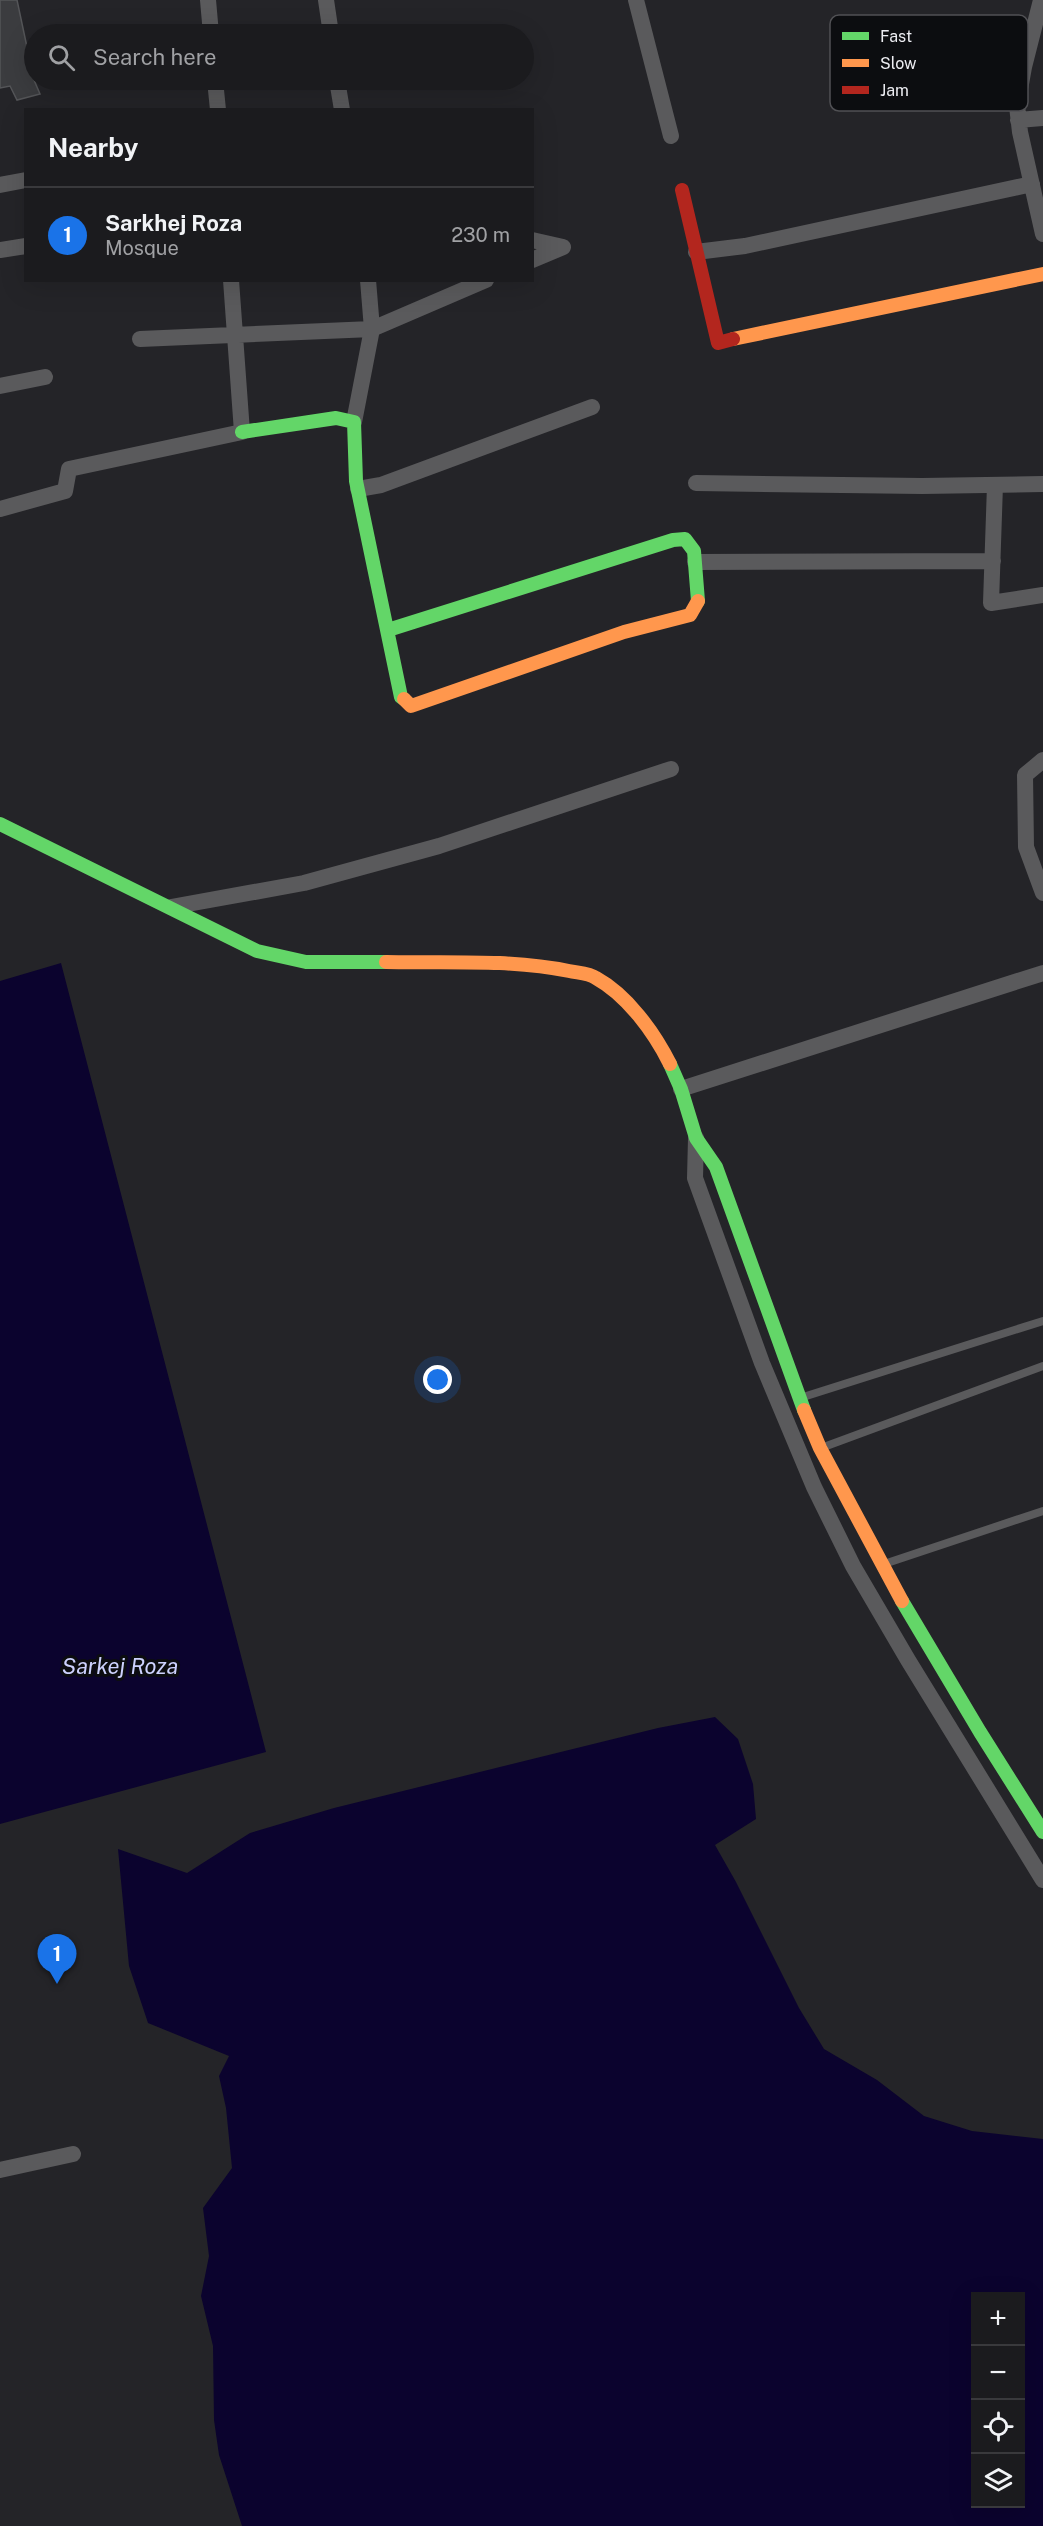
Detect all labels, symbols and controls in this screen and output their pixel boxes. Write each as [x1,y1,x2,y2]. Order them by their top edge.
legend [830,15,1028,111]
search box [24,24,534,90]
text: Fast [880,27,912,46]
icon: search [45,41,78,74]
text: Search here [93,44,217,70]
text: Slow [880,54,917,73]
text: Jam [880,81,909,100]
text: Nearby [48,132,138,163]
text: Sarkhej Roza [105,210,242,236]
text: 1 [63,223,72,247]
text: 230 m [451,223,510,247]
text: Mosque [105,236,179,260]
your location [423,1365,452,1394]
water label: Sarkej Roza [62,1653,178,1679]
pin: 1 [38,1934,76,1984]
map controls [971,2292,1025,2508]
button: + [971,2292,1025,2346]
button: − [971,2346,1025,2400]
button: locate [971,2400,1025,2454]
button: layers [971,2454,1025,2508]

